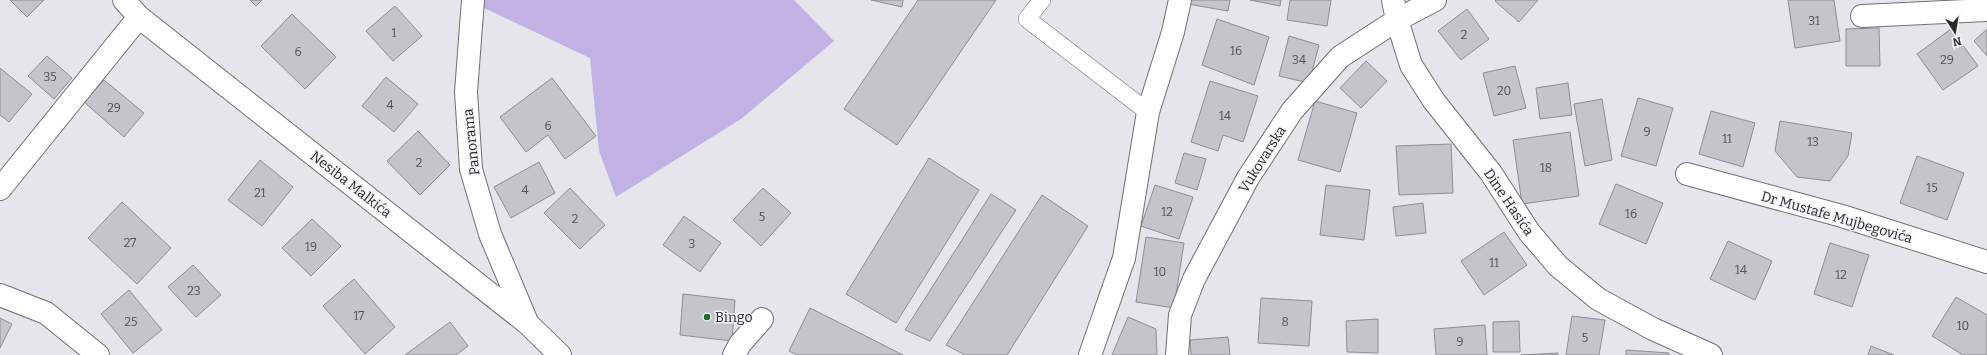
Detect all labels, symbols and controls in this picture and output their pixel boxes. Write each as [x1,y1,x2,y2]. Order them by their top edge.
north arrow [1935,12,1975,52]
house number: 31 [1808,14,1820,28]
house number: 1 [392,26,397,40]
house number: 2 [1461,28,1467,42]
text: N [1951,34,1962,49]
house number: 16 [1230,44,1242,58]
house number: 6 [294,45,302,59]
house number: 34 [1292,53,1306,67]
house number: 29 [1940,53,1954,67]
house number: 35 [43,70,57,84]
house number: 20 [1497,84,1511,98]
house number: 4 [386,98,394,112]
house number: 29 [107,101,121,115]
street label: Panorama [460,107,483,176]
house number: 14 [1219,109,1231,123]
house number: 6 [544,119,552,133]
street label: Vukovarska [1235,122,1290,196]
house number: 9 [1643,125,1651,139]
house number: 11 [1722,132,1732,146]
house number: 13 [1807,135,1819,149]
street label: Nesiba Malkića [307,147,395,222]
house number: 2 [416,156,422,170]
house number: 18 [1540,161,1552,175]
street label: Dine Hasića [1480,165,1537,239]
house number: 15 [1926,181,1938,195]
house number: 4 [521,183,529,197]
house number: 21 [254,186,266,200]
street label: Dr Mustafe Mujbegovića [1759,188,1915,247]
house number: 12 [1161,205,1173,219]
house number: 16 [1625,207,1637,221]
house number: 5 [759,210,765,224]
house number: 2 [572,212,578,226]
house number: 27 [124,236,136,250]
house number: 3 [689,237,696,251]
house number: 19 [305,240,317,254]
house number: 11 [1489,256,1499,270]
house number: 14 [1735,263,1747,277]
house number: 10 [1154,265,1166,279]
house number: 12 [1835,268,1847,282]
house number: 23 [187,284,201,298]
house number: 17 [354,309,364,323]
place label: Bingo [715,309,752,326]
marker: Bingo [702,312,712,322]
house number: 25 [125,315,137,329]
house number: 8 [1281,315,1289,329]
house number: 10 [1957,319,1969,333]
house number: 5 [1582,331,1588,345]
house number: 9 [1456,335,1464,349]

